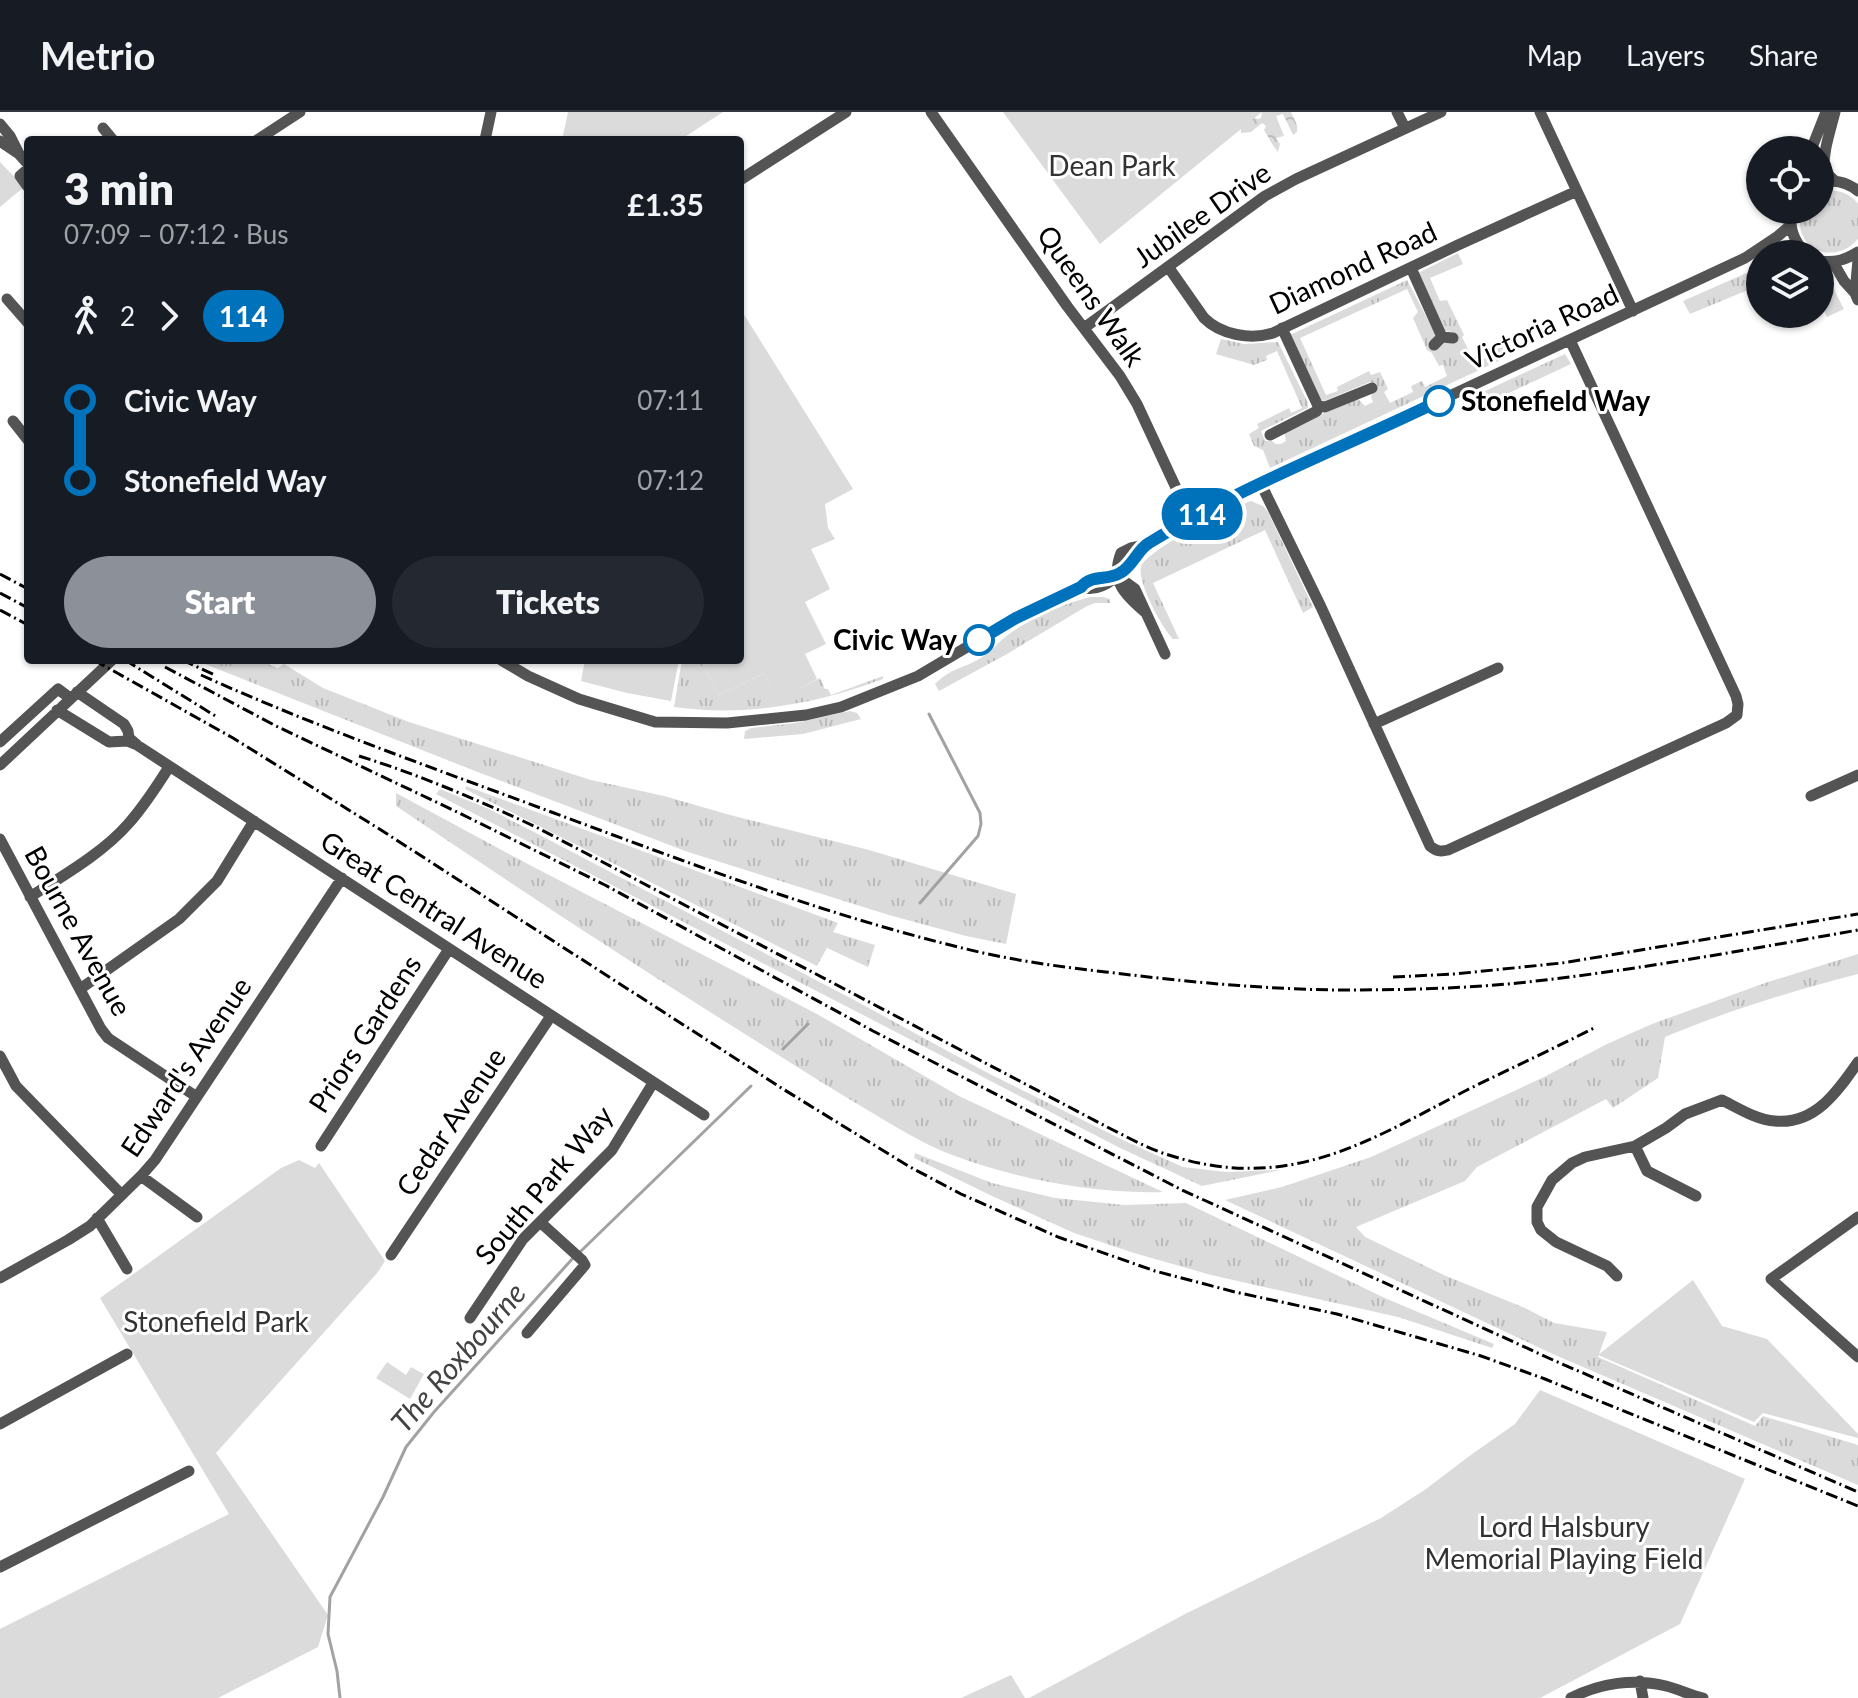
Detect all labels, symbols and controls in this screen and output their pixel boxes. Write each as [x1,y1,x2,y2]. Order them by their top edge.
text: Metrio [40,32,155,78]
text: Map [1527,38,1582,72]
text: Layers [1626,38,1705,72]
text: Share [1749,38,1818,72]
map controls [1746,136,1834,328]
button: locate [1746,136,1834,224]
park label: Dean Park [1048,148,1176,182]
street label: Jubilee Drive [1126,154,1277,274]
text: 3 min [64,162,174,214]
text: £1.35 [627,186,704,222]
street label: Diamond Road [1263,213,1442,321]
text: 07:09 – 07:12 · Bus [64,218,288,250]
street label: Queens Walk [1031,218,1153,373]
button: layers [1746,240,1834,328]
street label: Victoria Road [1460,276,1624,376]
icon: walk [64,294,108,338]
icon: forward [147,294,191,338]
text: 114 [219,299,268,333]
text: 2 [120,300,135,332]
text: Civic Way [124,382,257,418]
place label: Stonefield Way [1461,383,1650,417]
text: 07:11 [637,384,704,416]
marker: Stonefield Way [1424,386,1454,416]
text: Stonefield Way [124,462,327,498]
text: 07:12 [637,464,704,496]
line badge: 114 [1156,488,1248,540]
text: 114 [1178,497,1226,531]
button: Start [64,556,376,648]
button: Tickets [392,556,704,648]
place label: Civic Way [833,622,957,656]
marker: Civic Way [964,625,994,655]
street label: Great Central Avenue [315,823,554,995]
street label: Bourne Avenue [18,840,140,1021]
street label: Priors Gardens [301,948,428,1119]
street label: Edward's Avenue [113,970,258,1163]
street label: Cedar Avenue [388,1041,512,1202]
street label: South Park Way [467,1098,620,1270]
water label: The Roxbourne [383,1274,532,1439]
park label: Stonefield Park [123,1304,310,1338]
park label: Lord Halsbury Memorial Playing Field [1425,1509,1703,1575]

